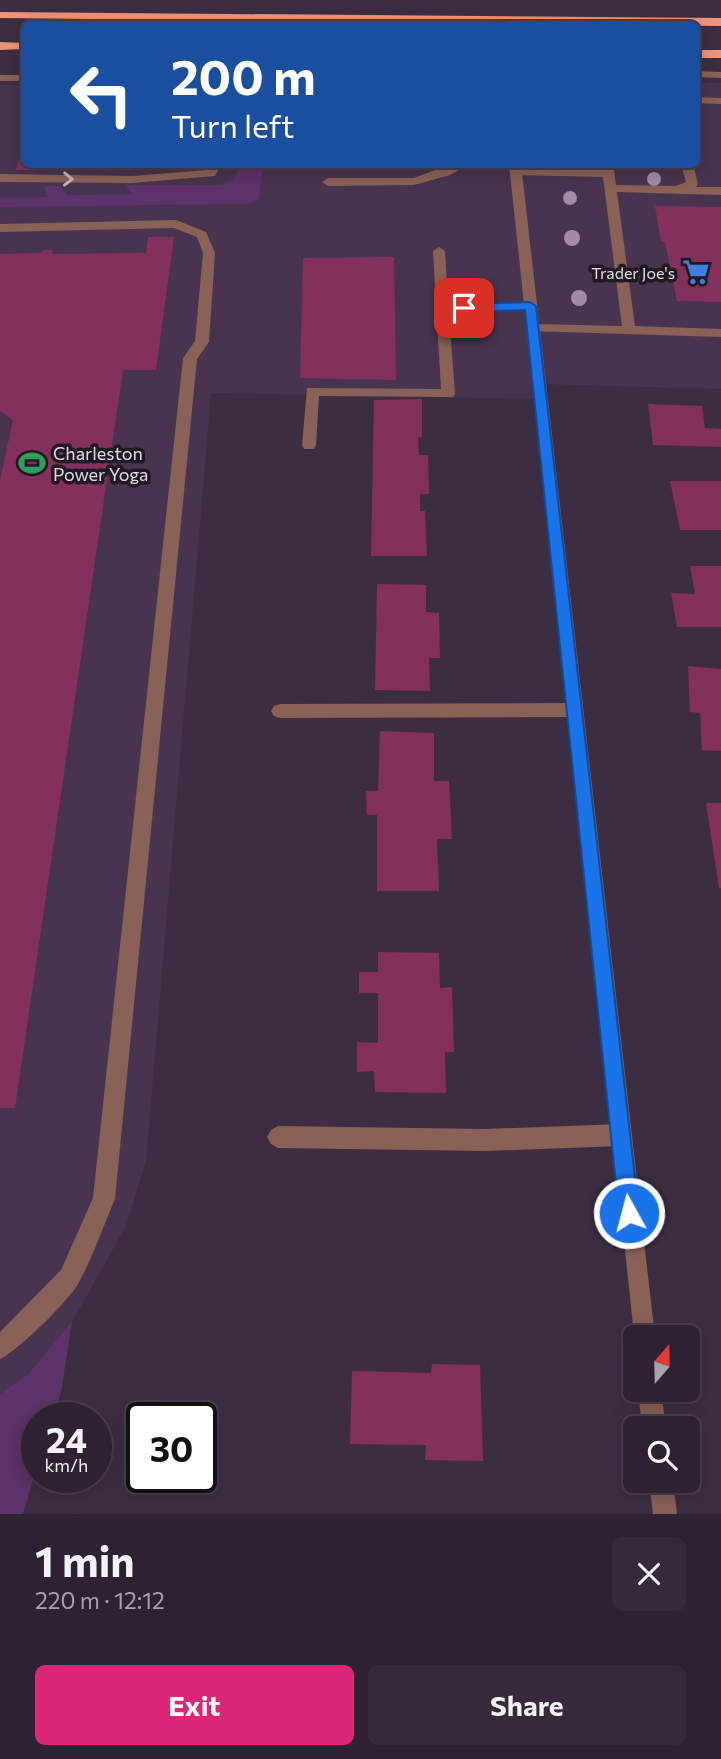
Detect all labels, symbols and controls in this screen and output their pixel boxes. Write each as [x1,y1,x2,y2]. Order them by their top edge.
text: 200 m [171,45,316,105]
icon: left [56,49,147,140]
text: Turn left [171,105,295,145]
one-way arrow [63,171,74,187]
supermarket icon: Trader Joe's [681,257,711,287]
place label: Trader Joe's [591,263,675,282]
pin [434,278,494,338]
icon: arrive [445,289,483,327]
place label: Charleston Power Yoga [53,442,149,485]
sports icon: Charleston Power Yoga [17,448,47,478]
position arrow [592,1176,666,1250]
north arrow [623,1325,700,1402]
map controls [623,1325,700,1493]
speed limit sign: 30 [126,1402,217,1493]
button: search [623,1416,700,1493]
text: 24 [46,1417,87,1460]
text: km/h [45,1454,88,1476]
text: 1 min [35,1534,135,1586]
button: close [612,1537,686,1611]
text: 220 m · 12:12 [35,1586,165,1614]
button: Exit [35,1665,354,1745]
button: Share [368,1665,686,1745]

